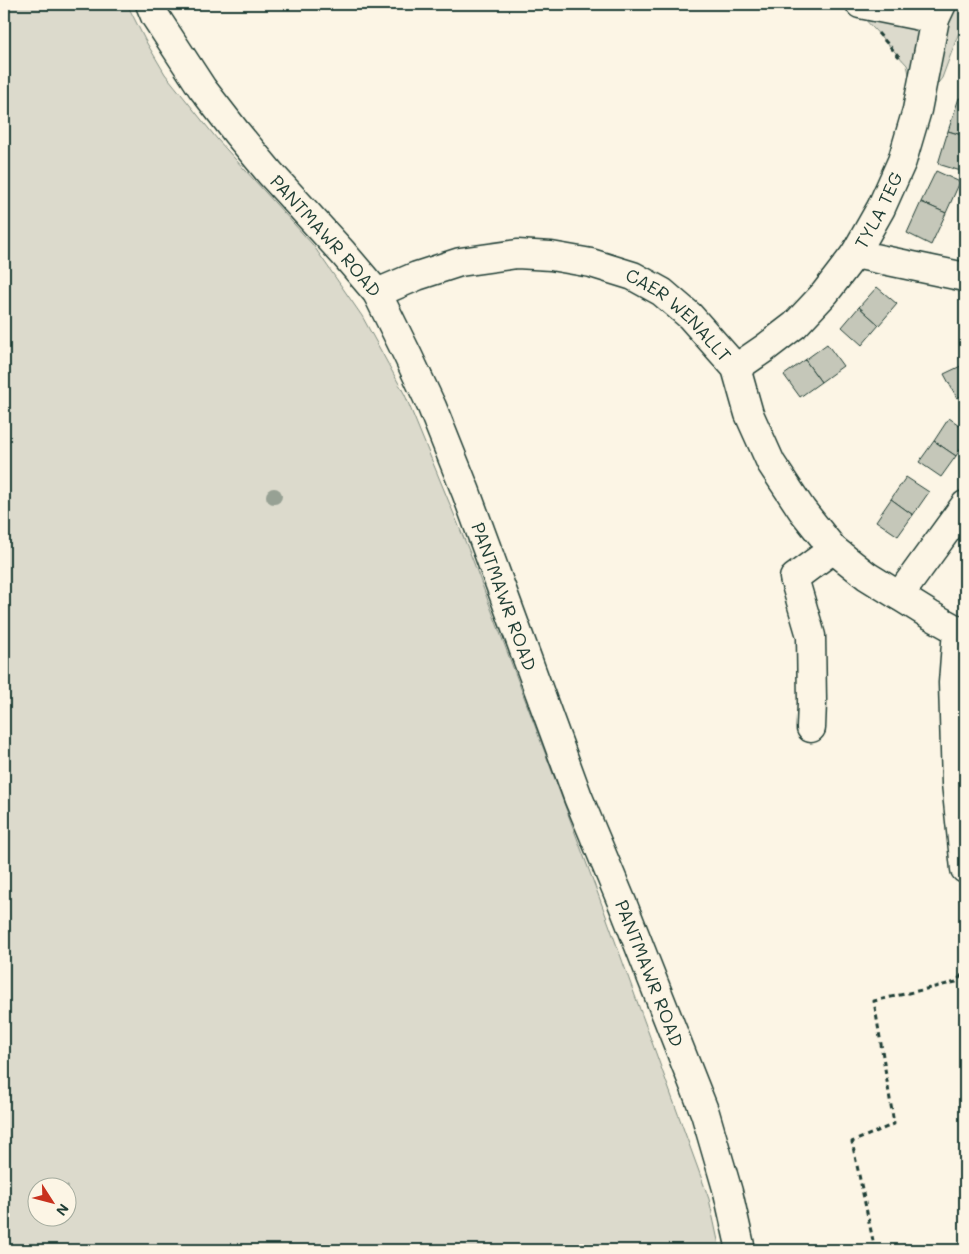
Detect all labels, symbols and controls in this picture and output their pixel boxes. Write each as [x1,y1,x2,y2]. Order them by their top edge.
street label: TYLA TEG [849,168,908,253]
street label: PANTMAWR ROAD [265,169,387,302]
street label: CAER WENALLT [623,263,737,367]
street label: PANTMAWR ROAD [466,519,542,674]
street label: PANTMAWR ROAD [610,896,690,1050]
north arrow [28,1176,78,1226]
text: N [52,1200,74,1220]

